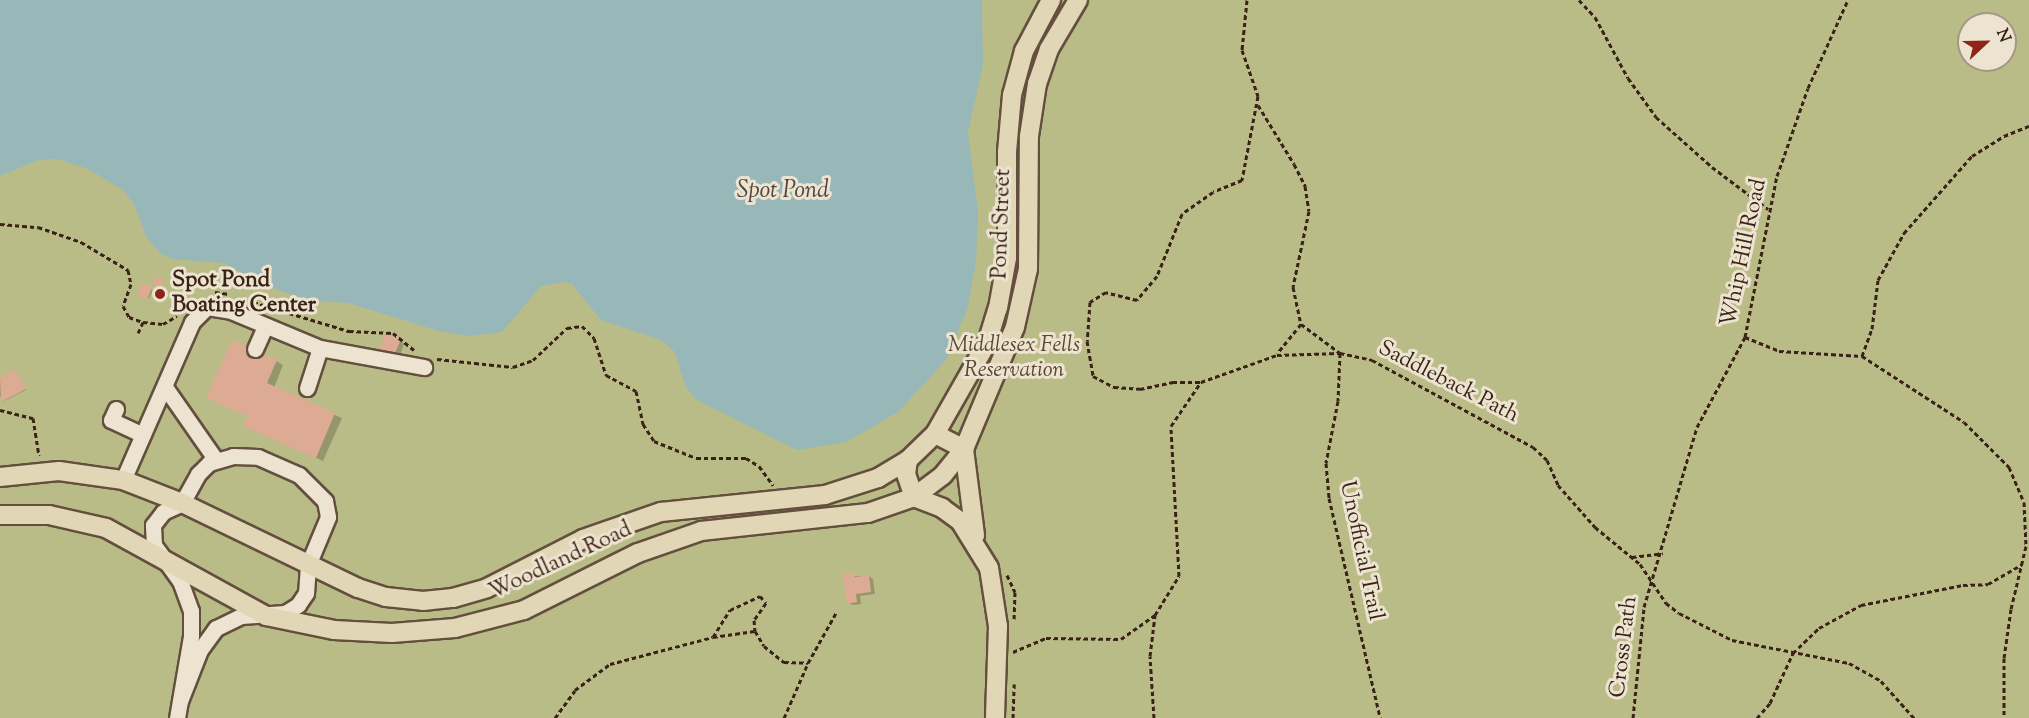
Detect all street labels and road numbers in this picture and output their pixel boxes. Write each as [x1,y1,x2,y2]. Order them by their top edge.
street label: Pond Street [988,168,1018,280]
street label: Whip Hill Road [1716,177,1774,329]
street label: Saddleback Path [1373,336,1523,430]
street label: Unofficial Trail [1332,479,1388,623]
street label: Woodland Road [485,517,637,607]
street label: Cross Path [1606,595,1644,699]

